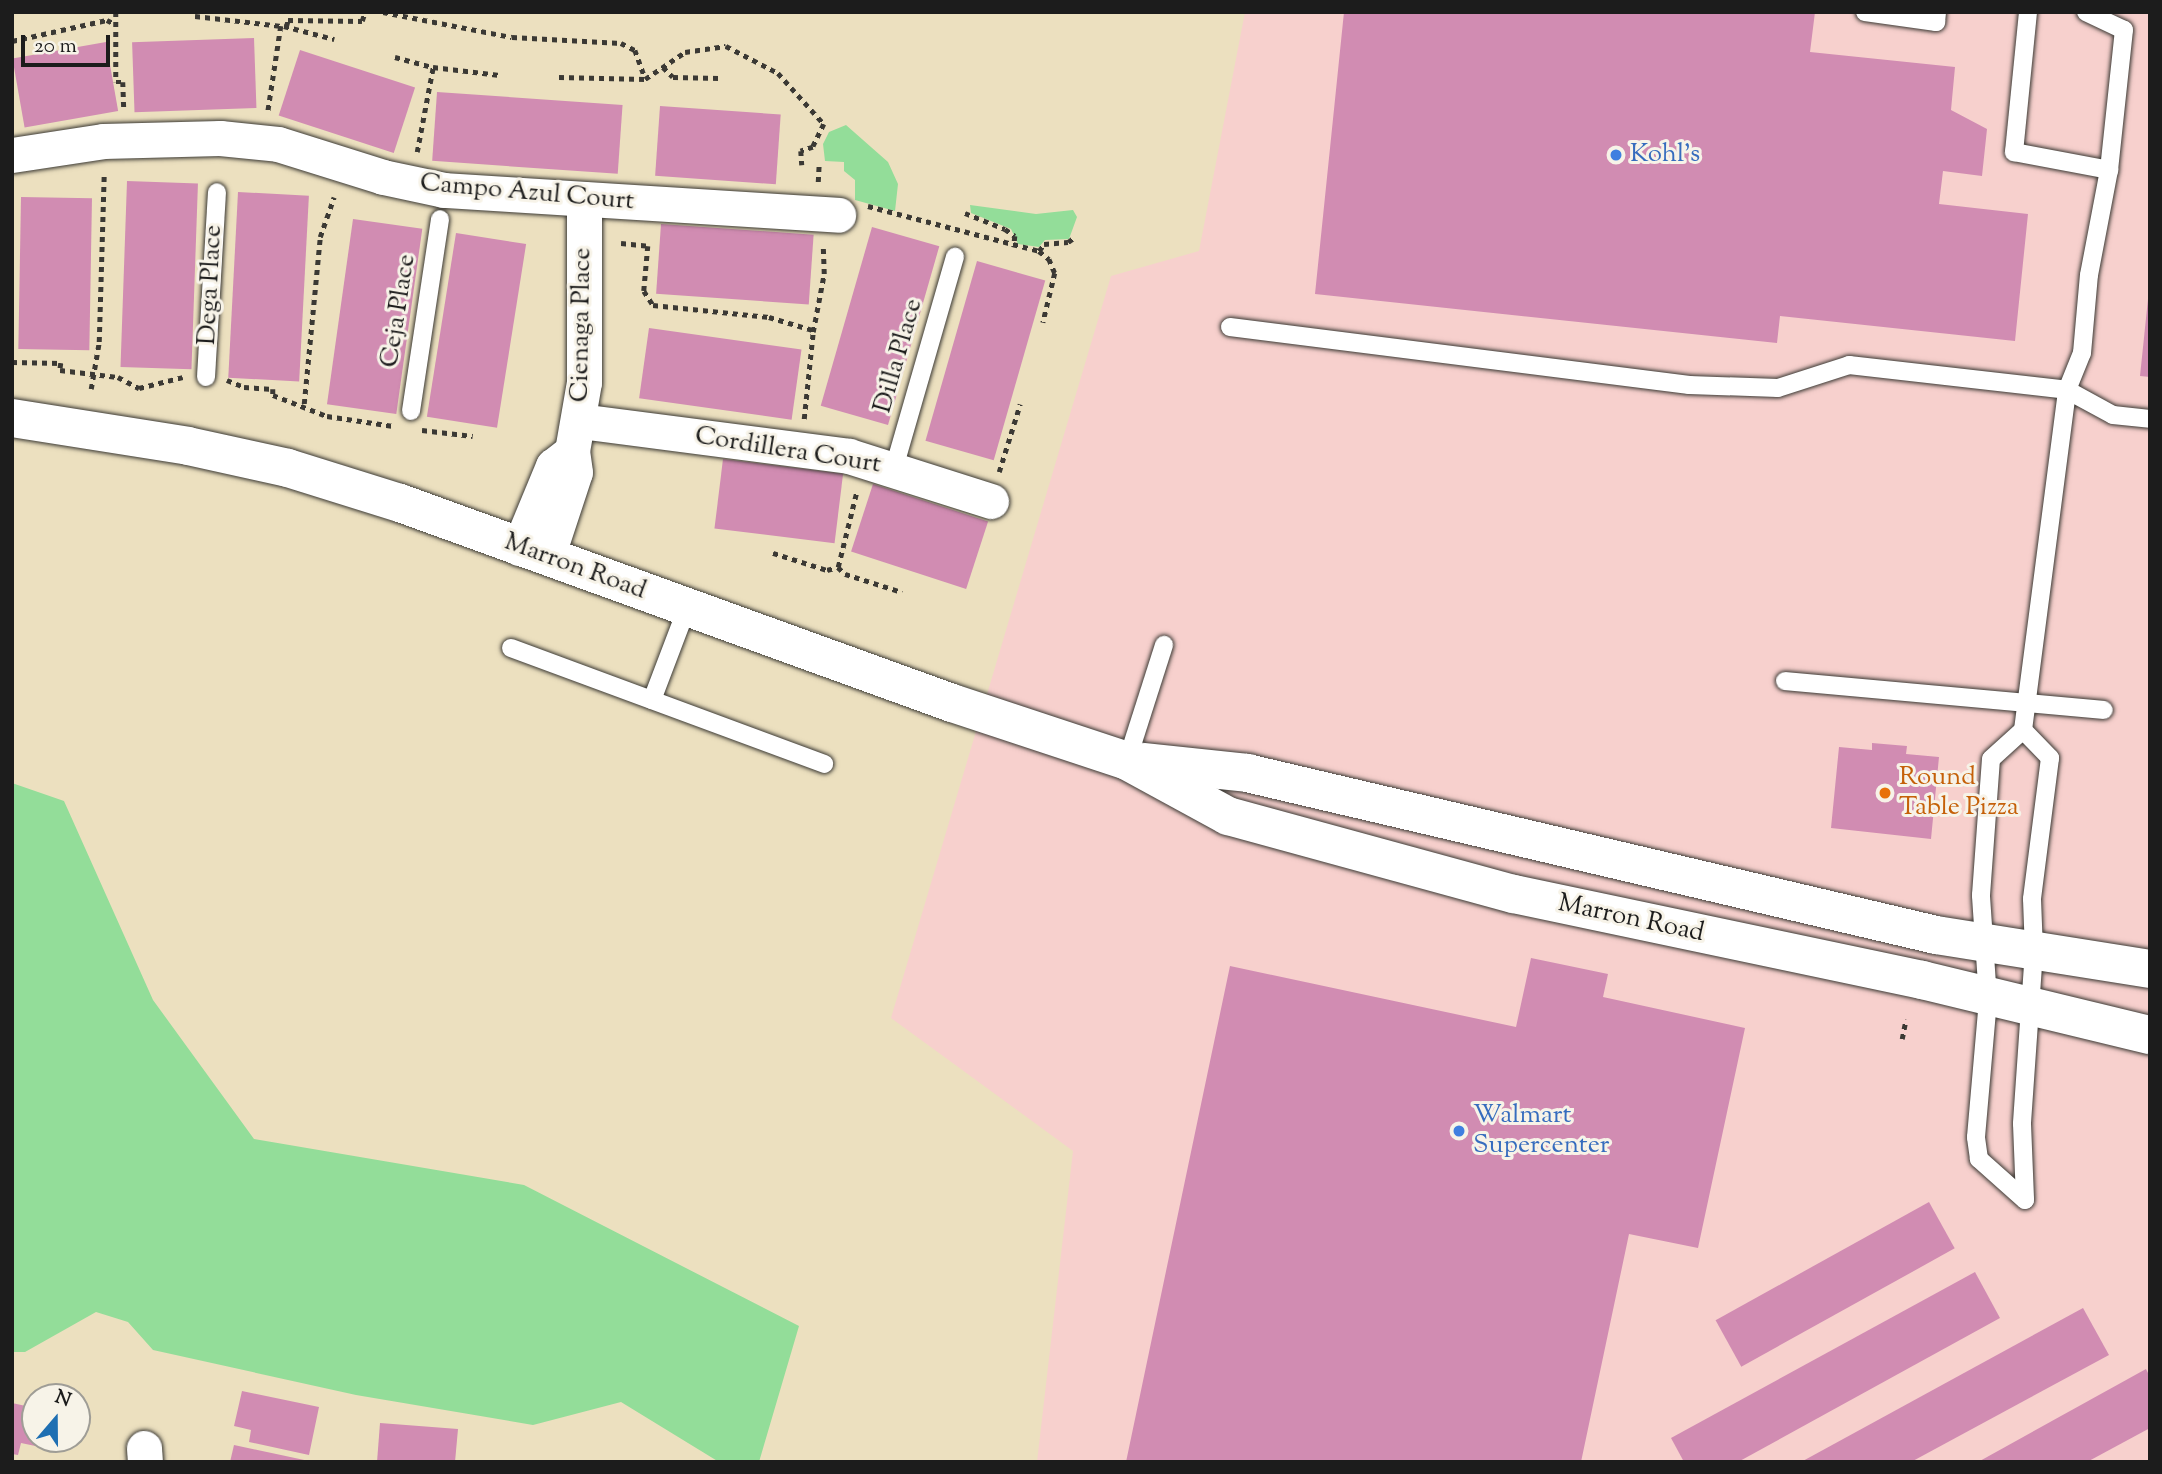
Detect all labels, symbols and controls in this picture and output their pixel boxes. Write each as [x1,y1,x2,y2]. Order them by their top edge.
scale bar [24,21,114,65]
text: 20 m [34,32,77,62]
place label: Kohl's [1630,139,1700,171]
marker: Kohl's [1608,147,1624,163]
street label: Campo Azul Court [419,168,635,218]
street label: Dega Place [192,224,230,346]
street label: Cienaga Place [565,247,599,403]
street label: Ceja Place [375,252,423,370]
street label: Dilla Place [868,295,930,417]
street label: Cordillera Court [693,421,883,481]
street label: Marron Road [500,527,650,607]
place label: Round Table Pizza [1899,762,2019,824]
marker: Round Table Pizza [1877,785,1893,801]
street label: Marron Road [1555,888,1707,950]
place label: Walmart Supercenter [1473,1100,1609,1162]
marker: Walmart Supercenter [1451,1123,1467,1139]
north arrow [21,1383,91,1453]
text: N [51,1384,74,1415]

